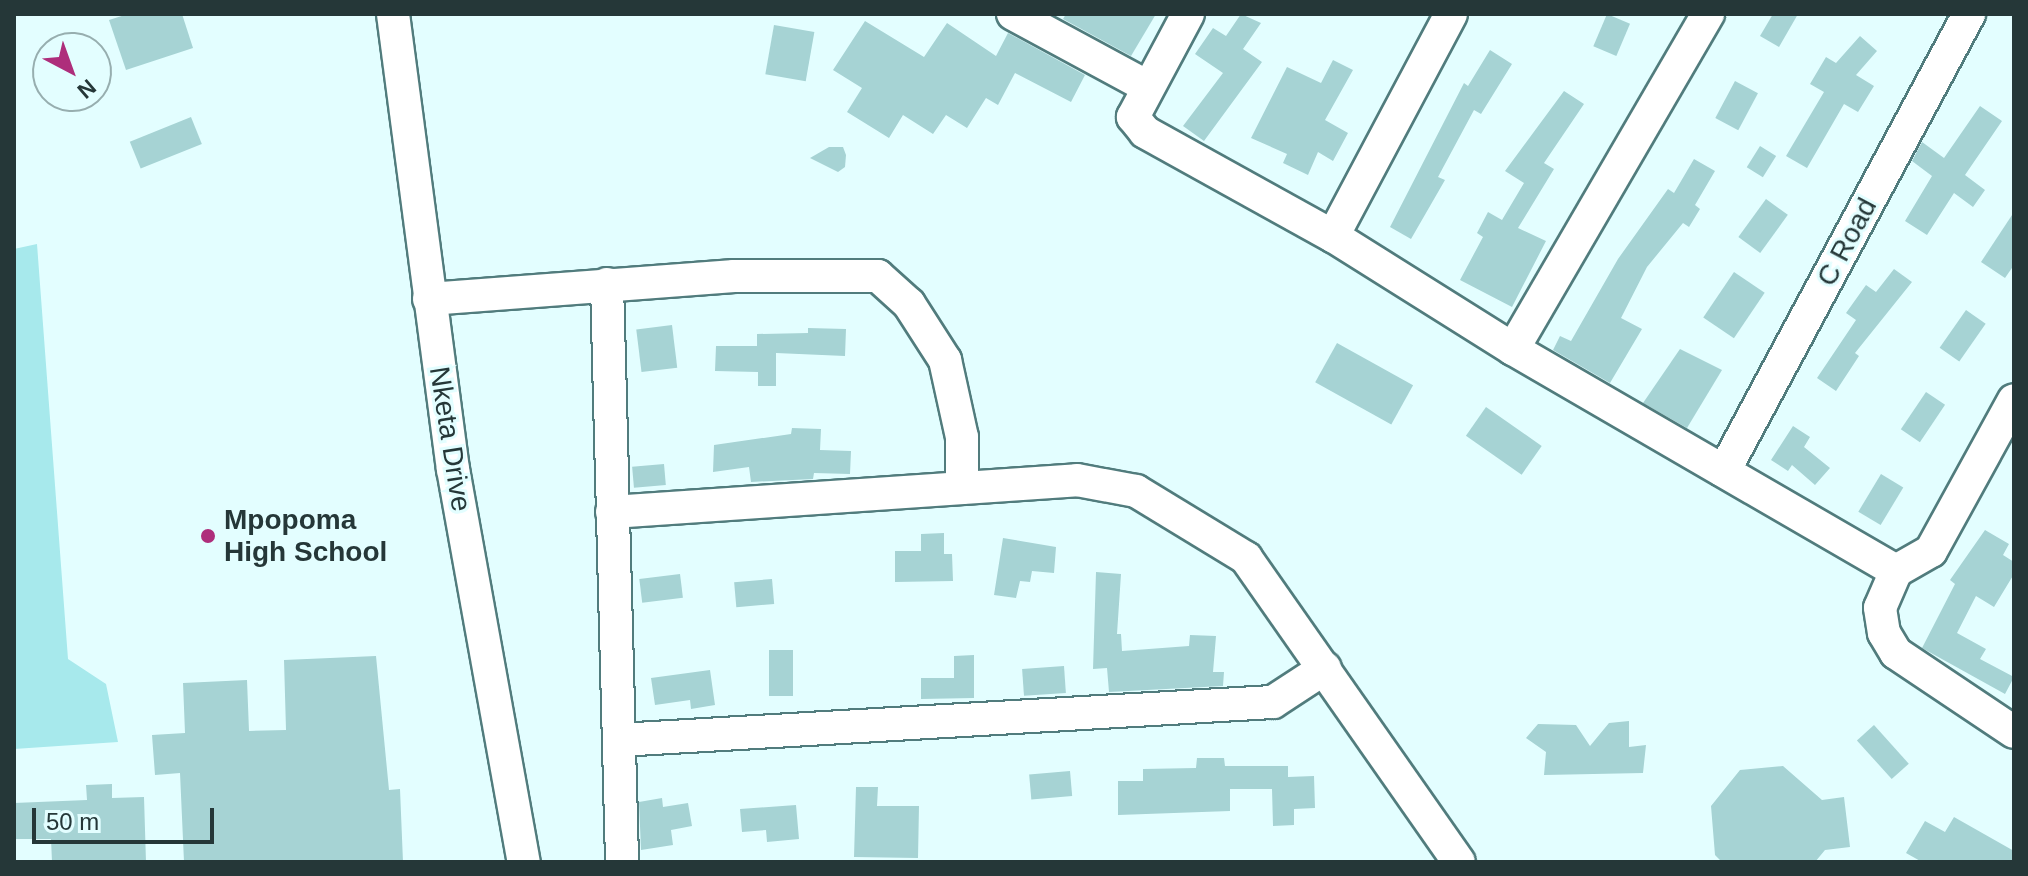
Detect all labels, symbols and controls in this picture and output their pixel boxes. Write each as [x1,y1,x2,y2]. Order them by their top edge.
north arrow [32,32,112,112]
text: N [73,74,101,104]
street label: C Road [1810,192,1884,292]
street label: Nketa Drive [422,364,478,514]
place label: Mpopoma High School [224,503,387,569]
marker: Mpopoma High School [199,527,217,545]
scale bar [36,792,218,842]
text: 50 m [46,808,99,835]

